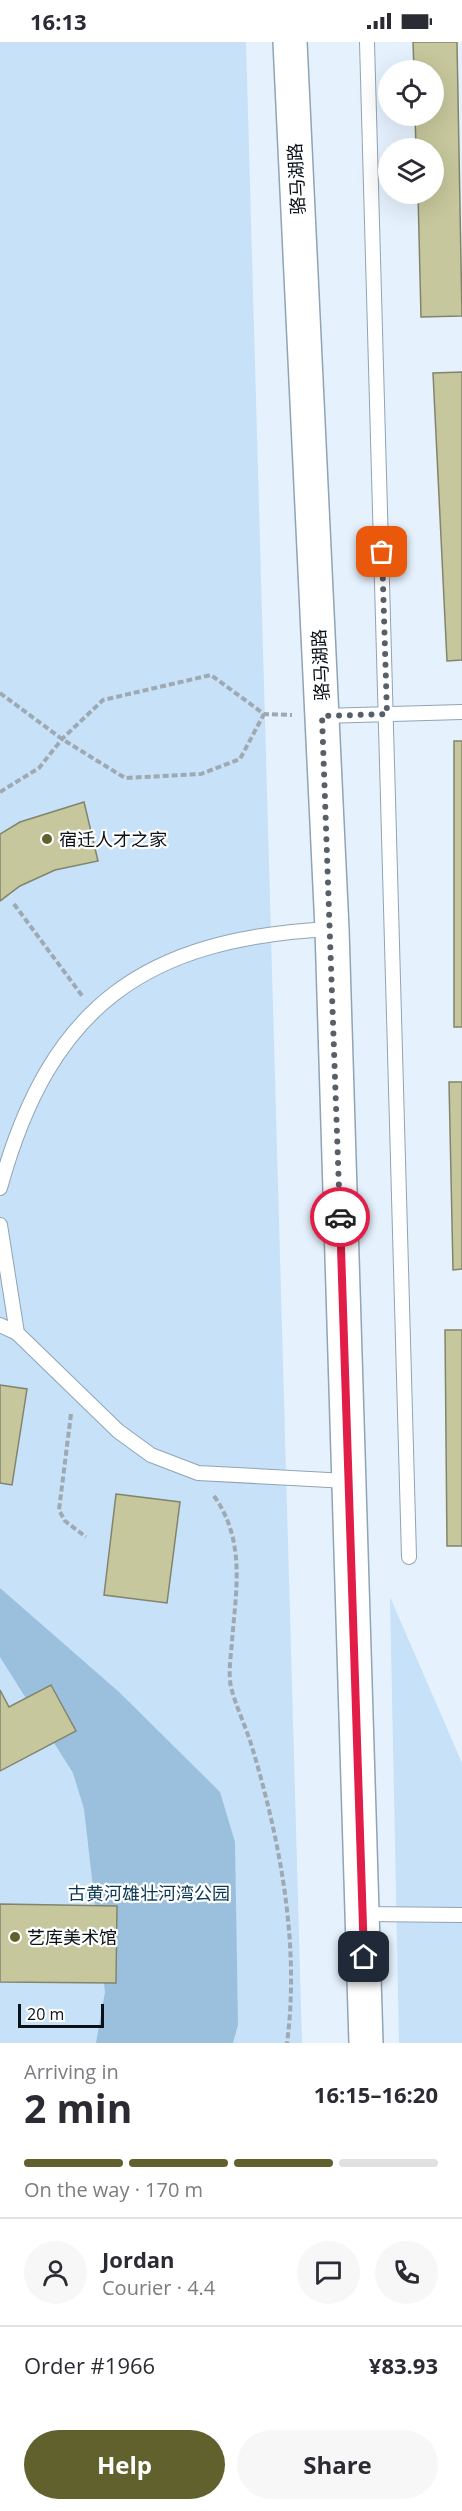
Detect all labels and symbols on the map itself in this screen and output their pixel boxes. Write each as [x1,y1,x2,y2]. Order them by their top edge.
street label: 骆马湖路 [282,142,310,216]
pin [356,526,407,577]
street label: 骆马湖路 [306,628,334,702]
place label: 宿迁人才之家 [59,827,167,851]
marker: 宿迁人才之家 [40,832,54,846]
courier [310,1187,370,1247]
park label: 古黄河雄壮河湾公园 [68,1881,230,1905]
place label: 艺库美术馆 [27,1925,117,1949]
marker: 艺库美术馆 [8,1930,22,1944]
pin [338,1931,389,1982]
scale bar [18,2001,104,2028]

